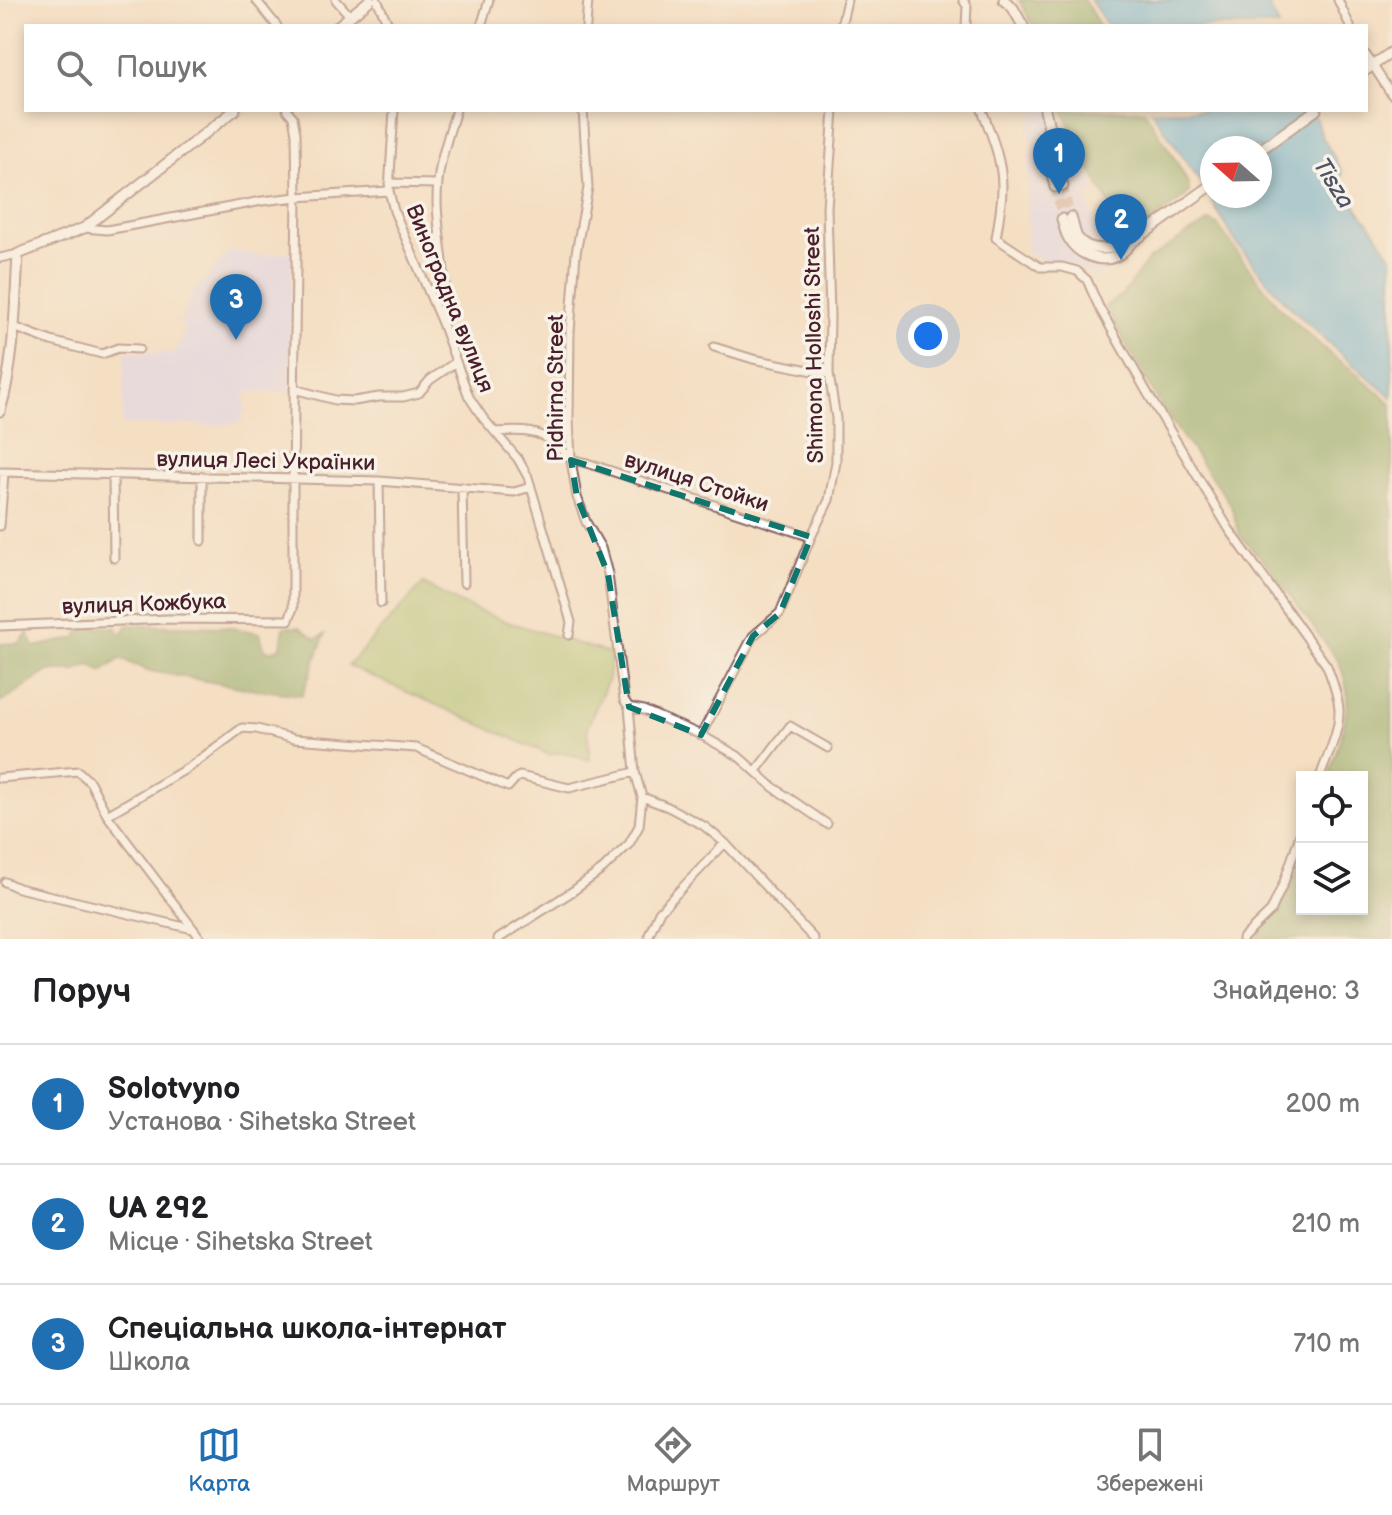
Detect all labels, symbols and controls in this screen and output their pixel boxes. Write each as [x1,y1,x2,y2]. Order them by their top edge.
search box [24,24,1368,112]
icon: search [52,46,96,90]
text: Пошук [116,50,207,86]
pin: 1 [1033,128,1085,194]
north arrow [1200,136,1272,208]
water label: Tisza [1307,153,1360,214]
pin: 2 [1095,194,1147,260]
street label: Виноградна вулиця [400,201,500,397]
street label: Shimona Holloshi Street [799,226,830,464]
pin: 3 [210,274,262,340]
street label: Pidhirna Street [543,314,570,462]
your location [908,316,948,356]
street label: вулиця Лесі Українки [156,446,376,477]
street label: вулиця Стойки [621,446,772,518]
street label: вулиця Кожбука [61,588,227,621]
map controls [1296,771,1368,915]
button: locate [1296,771,1368,843]
button: layers [1296,843,1368,915]
text: Поруч [32,971,131,1012]
text: Знайдено: 3 [1213,976,1360,1007]
text: Solotvyno [108,1071,240,1107]
text: 1 [53,1089,63,1120]
text: 200 m [1286,1089,1360,1120]
text: Установа · Sihetska Street [108,1107,416,1138]
text: UA 292 [108,1191,208,1227]
text: 2 [50,1209,66,1240]
text: 210 m [1291,1209,1360,1240]
text: Місце · Sihetska Street [108,1227,373,1258]
text: Спеціальна школа-інтернат [108,1311,506,1347]
text: 3 [50,1329,66,1360]
text: 710 m [1293,1329,1360,1360]
text: Школа [108,1347,190,1378]
tab: Карта [188,1423,250,1498]
tab: Маршрут [627,1423,720,1498]
tab: Збережені [1096,1423,1204,1498]

